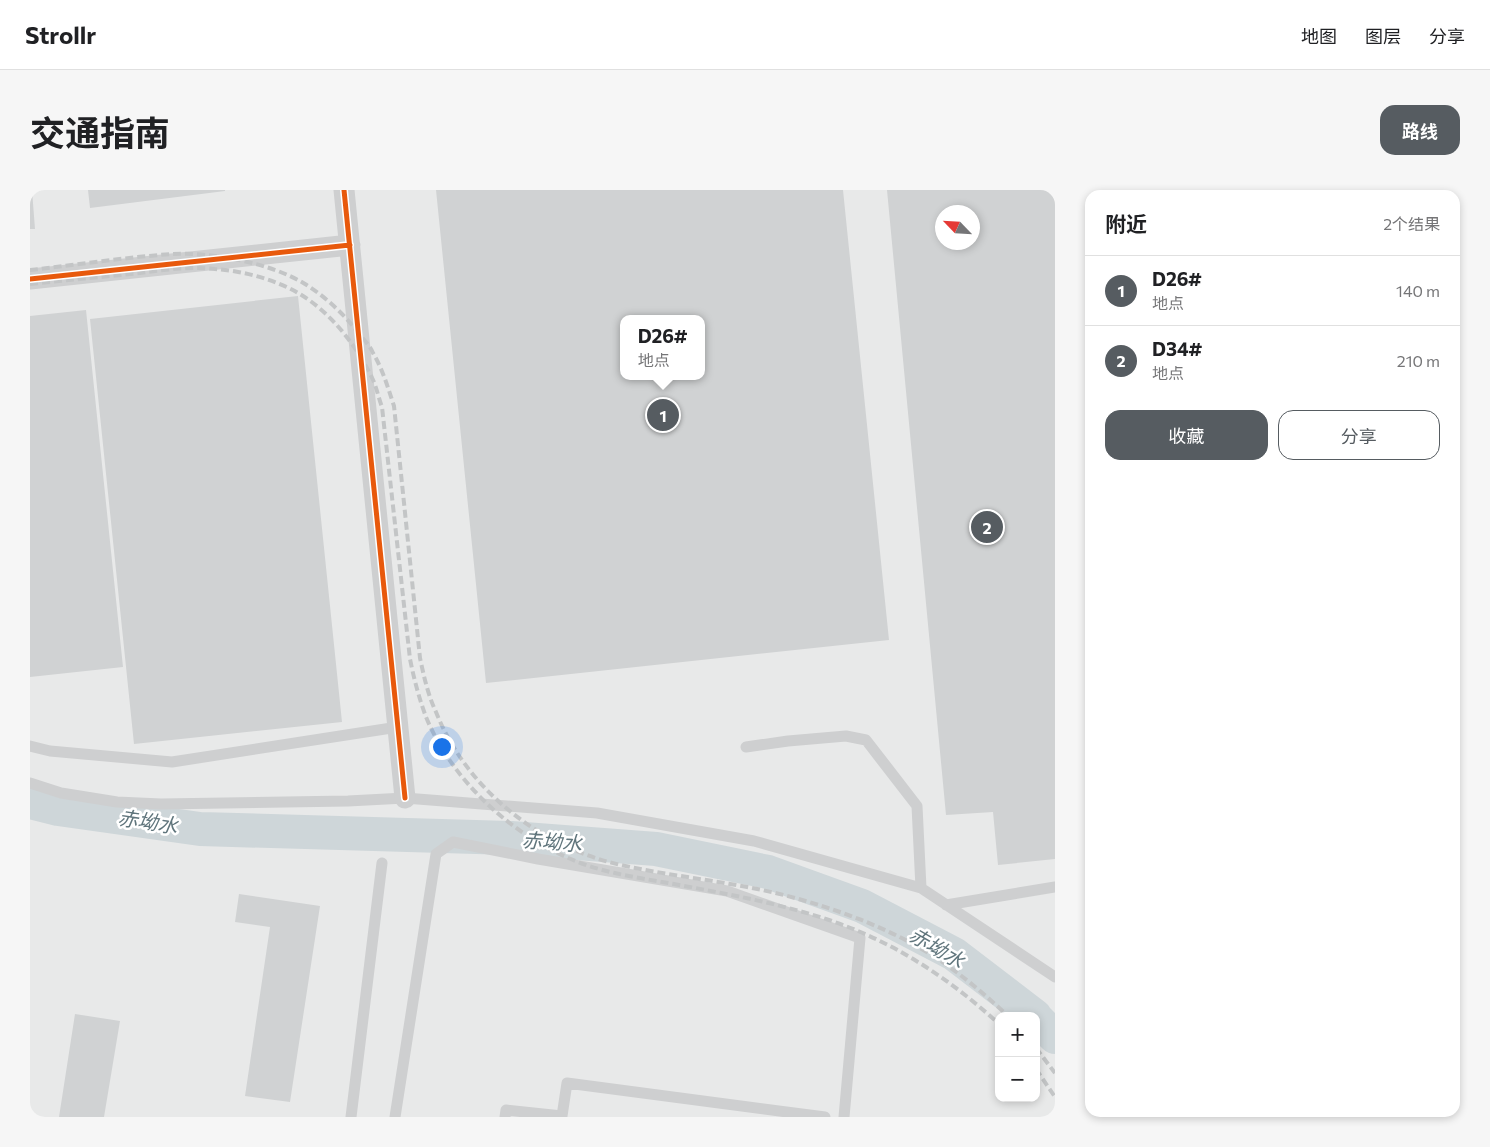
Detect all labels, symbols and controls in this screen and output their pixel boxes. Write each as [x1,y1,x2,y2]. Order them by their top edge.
text: Strollr [25,20,96,49]
text: 地图 [1301,25,1337,47]
text: 图层 [1365,25,1401,47]
text: 分享 [1429,25,1465,47]
button: 路线 [1380,105,1460,155]
text: 交通指南 [30,110,170,153]
north arrow [935,205,980,250]
text: 附近 [1105,211,1147,236]
text: 2个结果 [1383,214,1440,233]
text: D26# [1152,267,1202,290]
text: 1 [1117,281,1125,300]
text: 140 m [1396,281,1440,300]
text: 地点 [1152,293,1184,312]
popup [620,315,705,380]
text: D26# [638,324,687,347]
text: D34# [1152,337,1202,360]
text: 地点 [638,350,670,369]
text: 2 [1116,351,1126,370]
text: 210 m [1397,351,1440,370]
text: 地点 [1152,363,1184,382]
pin: 1 [647,396,679,434]
button: 收藏 [1105,410,1268,460]
button: 分享 [1278,410,1440,460]
pin: 2 [971,508,1003,546]
your location [429,734,455,760]
water label: 赤坳水 [116,804,180,838]
water label: 赤坳水 [521,827,584,855]
water label: 赤坳水 [905,922,970,973]
map controls [995,1012,1040,1102]
button: + [995,1012,1040,1057]
button: − [995,1057,1040,1102]

